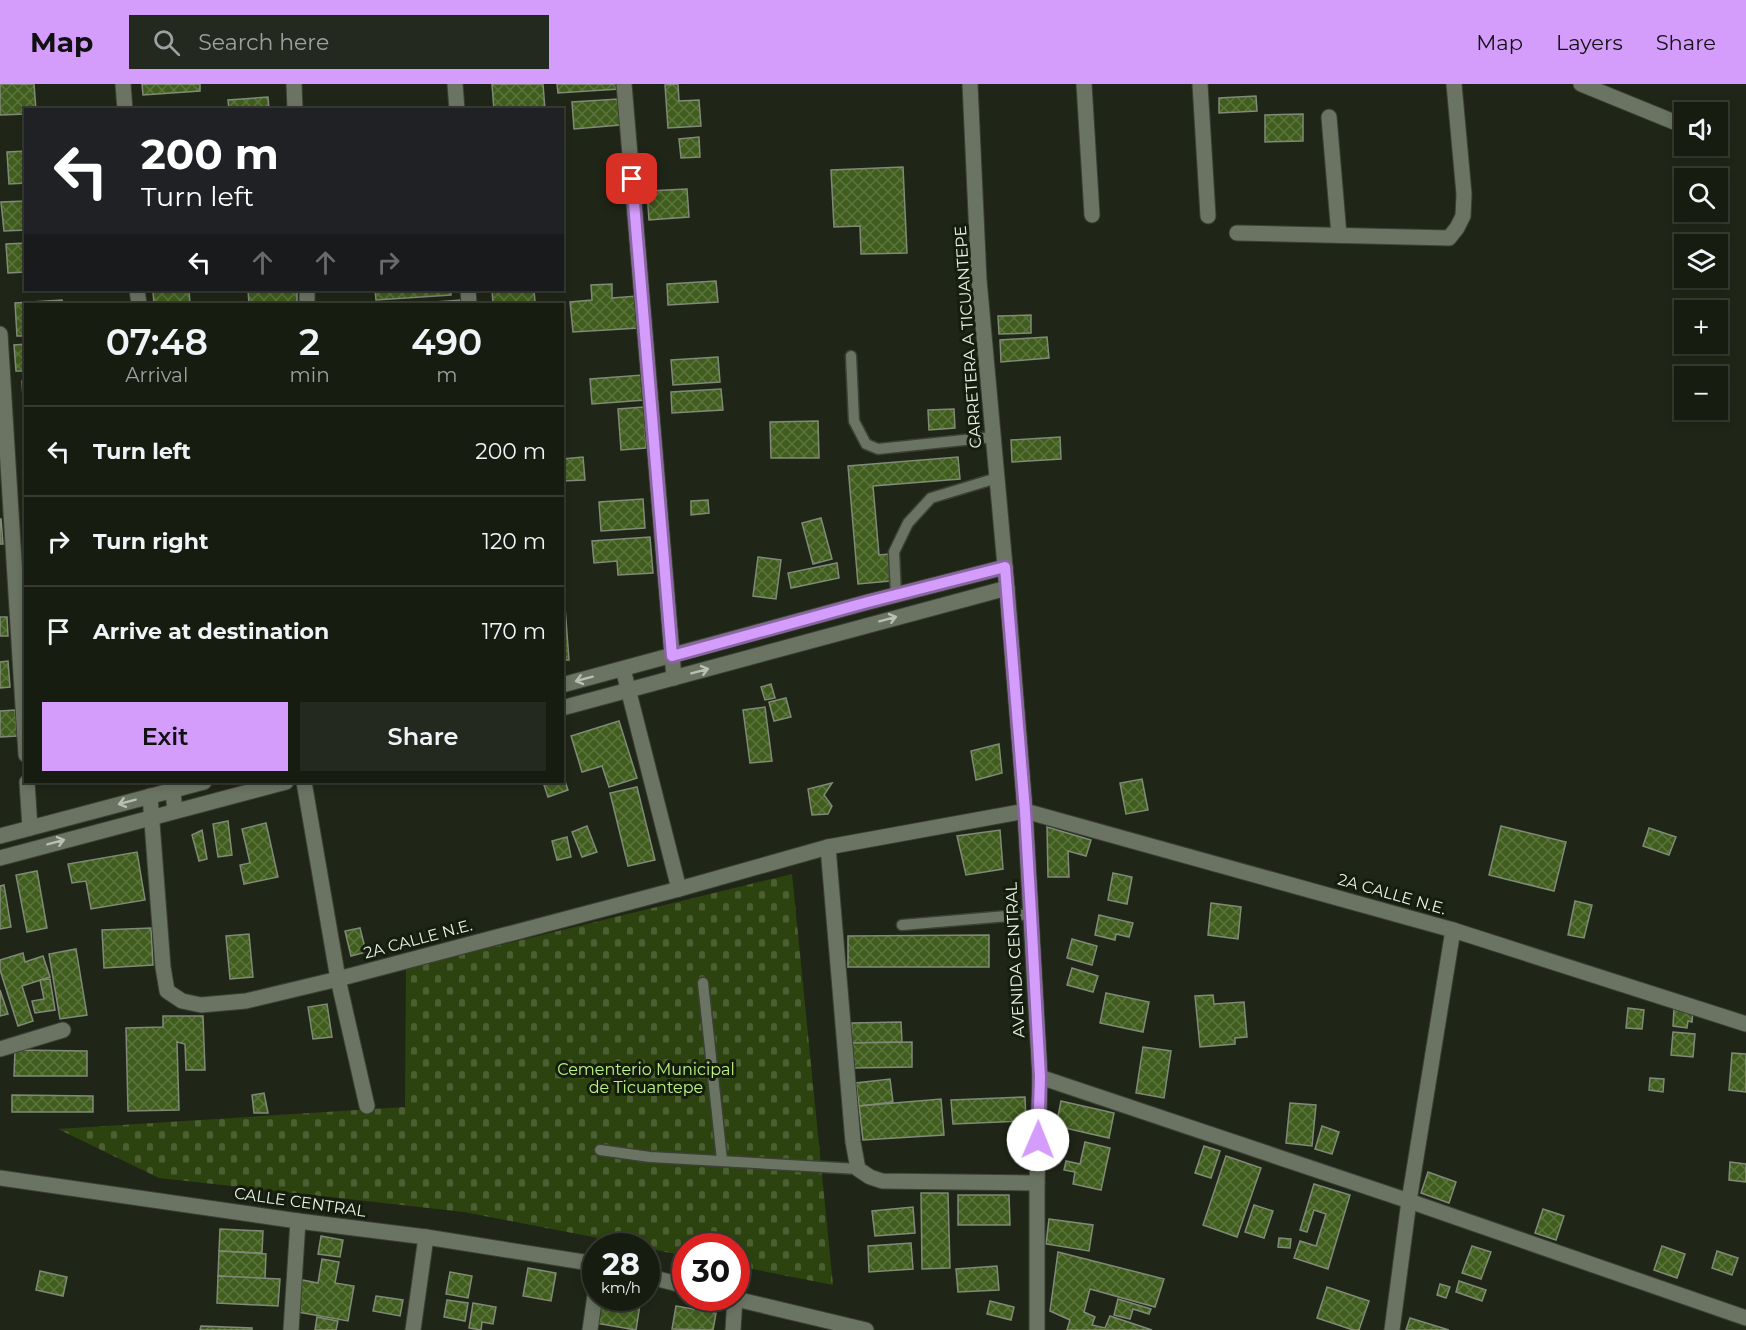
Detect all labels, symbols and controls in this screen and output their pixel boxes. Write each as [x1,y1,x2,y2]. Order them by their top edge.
search box [129,15,549,69]
text: Map [30,25,93,59]
icon: search [150,26,183,59]
text: Search here [198,29,329,56]
text: Map [1476,30,1523,55]
text: Layers [1556,30,1623,55]
text: Share [1656,30,1716,55]
map controls [1674,102,1728,420]
button: sound [1674,102,1728,156]
text: 200 m [141,128,279,180]
icon: left [42,132,120,210]
pin [606,153,657,204]
icon: arrive [615,162,648,195]
button: search [1674,168,1728,222]
text: Turn left [141,180,254,213]
street label: CARRETERA A TICUANTEPE [951,225,985,449]
button: layers [1674,234,1728,288]
icon: left [183,246,216,279]
icon: ahead [246,246,279,279]
icon: ahead [309,246,342,279]
icon: right [372,246,405,279]
button: + [1674,300,1728,354]
text: 07:48 [106,320,208,364]
text: 2 [299,320,320,364]
text: 490 [411,320,482,364]
text: Arrival [125,363,188,387]
text: min [290,363,330,387]
text: m [436,363,457,387]
button: − [1674,366,1728,420]
icon: left [42,435,75,468]
text: Turn left [93,438,191,465]
text: 200 m [475,438,546,465]
icon: right [42,525,75,558]
text: Turn right [93,528,208,555]
text: 120 m [482,528,546,555]
one-way arrow [878,613,897,624]
icon: arrive [42,615,75,648]
text: Arrive at destination [93,618,329,645]
text: 170 m [482,618,546,645]
one-way arrow [690,665,709,676]
one-way arrow [575,674,594,686]
button: Exit [42,702,288,771]
button: Share [300,702,546,771]
one-way arrow [118,797,137,809]
one-way arrow [46,836,65,847]
street label: 2A CALLE N.E. [1336,869,1448,919]
street label: AVENIDA CENTRAL [1001,881,1029,1038]
street label: 2A CALLE N.E. [362,915,474,963]
park label: Cementerio Municipal de Ticuantepe [557,1060,735,1097]
position arrow [1006,1108,1070,1172]
street label: CALLE CENTRAL [233,1183,368,1221]
speed limit sign: 30 [672,1233,750,1311]
text: 28 [602,1246,640,1283]
text: km/h [601,1278,641,1297]

